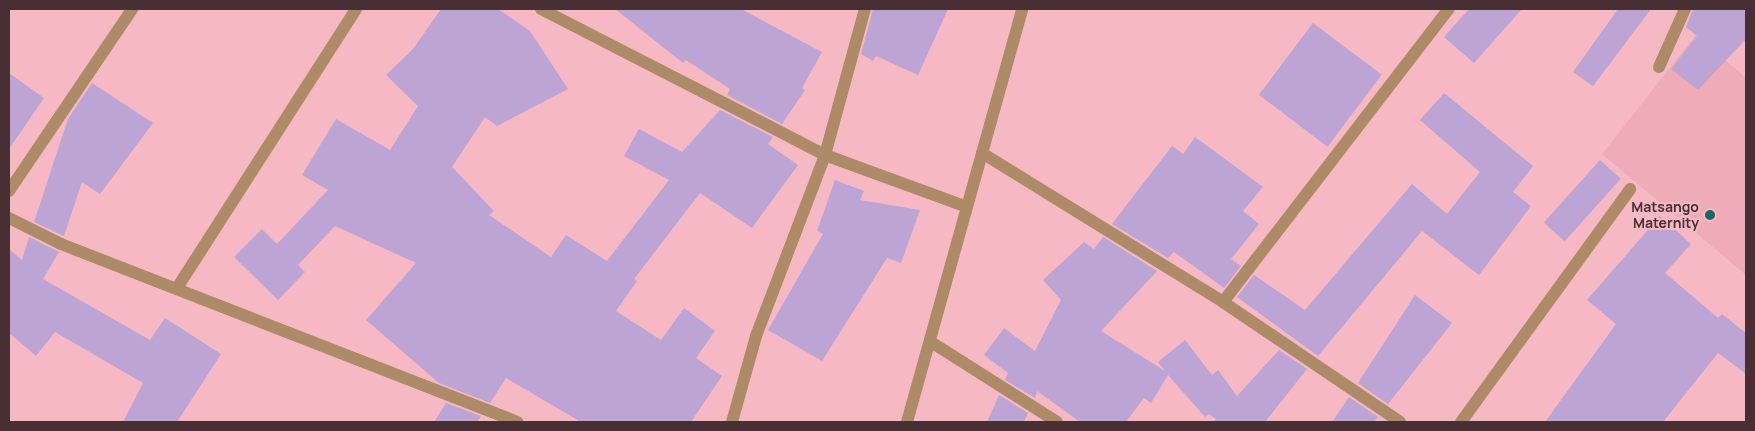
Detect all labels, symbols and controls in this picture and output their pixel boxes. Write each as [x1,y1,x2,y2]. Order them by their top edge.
place label: Matsango Maternity [1631,199,1699,232]
marker: Matsango Maternity [1703,208,1717,222]

